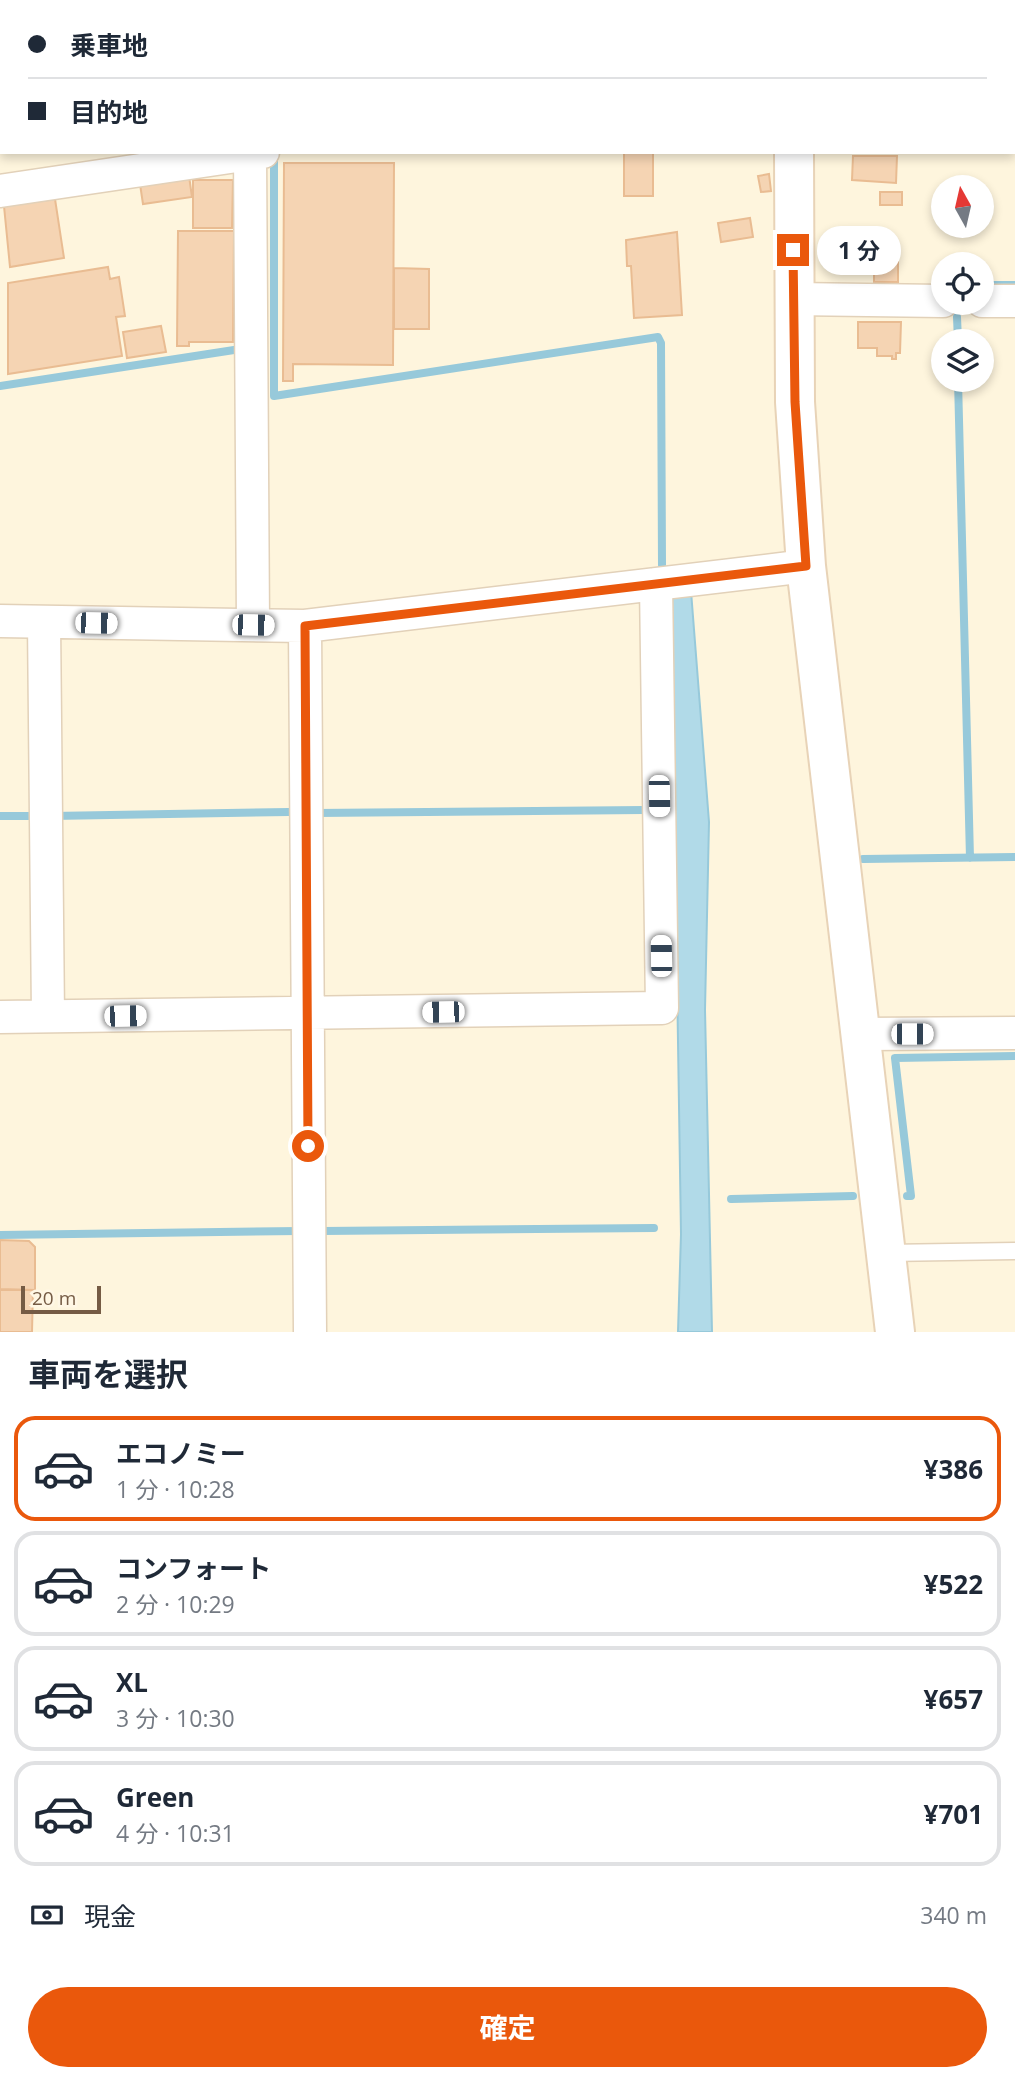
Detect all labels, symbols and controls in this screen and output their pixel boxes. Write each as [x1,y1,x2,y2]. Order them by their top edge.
text: 乗車地 [70,27,148,63]
text: 目的地 [70,94,148,130]
north arrow [931,175,994,238]
map controls [931,175,994,392]
callout: 1 分 [818,226,902,274]
route end [777,234,809,266]
text: 1 分 [838,234,880,266]
button: locate [931,252,994,315]
button: layers [931,329,994,392]
car [75,612,118,634]
car [232,614,275,636]
car [649,775,670,817]
car [651,935,672,977]
car [422,1001,465,1023]
car [104,1005,147,1027]
car [892,1024,934,1045]
route start [292,1130,324,1162]
scale bar [21,1283,102,1315]
text: 20 m [32,1285,76,1311]
text: 車両を選択 [28,1352,188,1395]
text: エコノミー [116,1435,246,1471]
icon: car [32,1437,95,1500]
text: ¥386 [924,1451,983,1487]
text: 1 分 · 10:28 [116,1473,235,1505]
text: コンフォート [116,1550,271,1586]
icon: car [32,1552,95,1615]
text: ¥522 [924,1566,983,1602]
text: 2 分 · 10:29 [116,1588,235,1620]
text: XL [116,1664,148,1700]
icon: car [32,1667,95,1730]
text: ¥657 [924,1681,983,1717]
text: 3 分 · 10:30 [116,1702,235,1734]
text: Green [116,1779,194,1815]
icon: car [32,1782,95,1845]
text: ¥701 [924,1796,983,1832]
text: 4 分 · 10:31 [116,1817,235,1849]
icon: cash [28,1896,66,1934]
text: 現金 [84,1898,136,1934]
text: 340 m [920,1899,987,1931]
button: 確定 [28,1987,987,2067]

